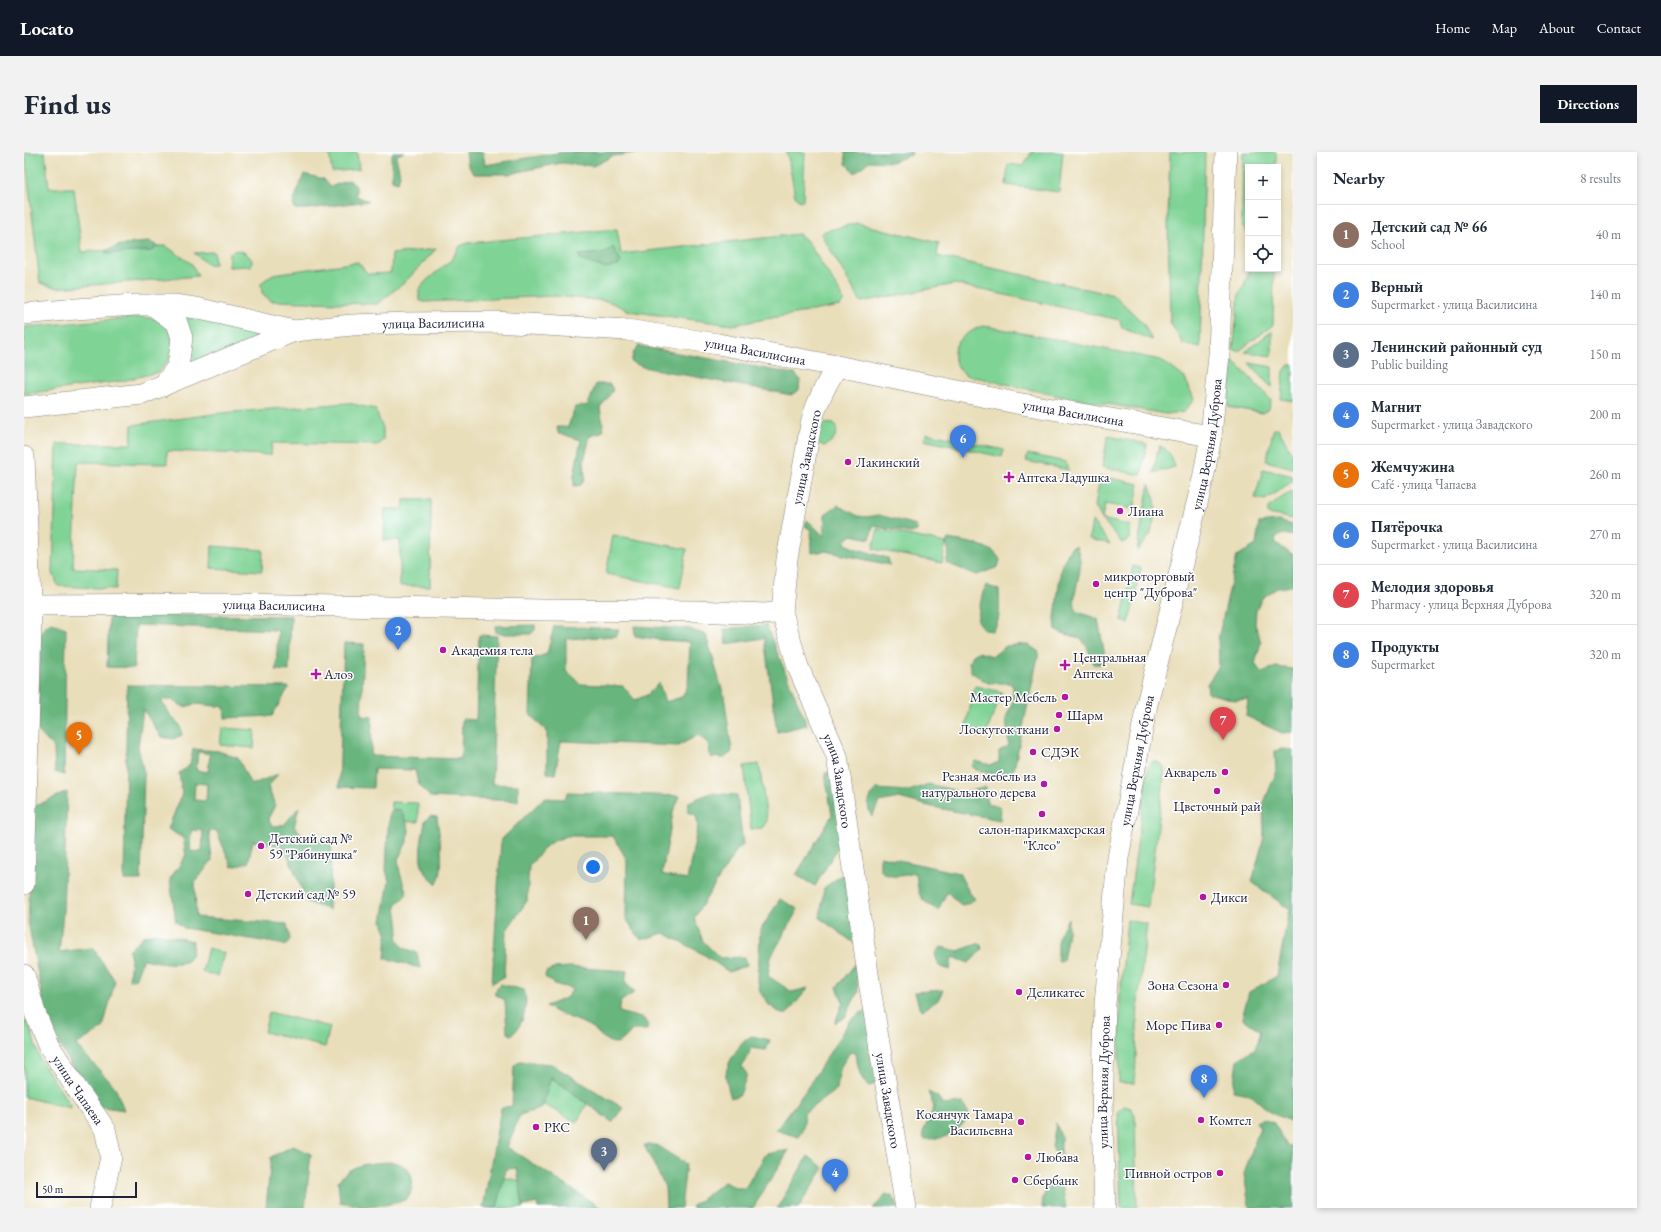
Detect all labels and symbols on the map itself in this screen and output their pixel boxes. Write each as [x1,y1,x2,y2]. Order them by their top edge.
street label: улица Василисина [382,313,485,333]
street label: улица Василисина [704,333,808,369]
street label: улица Верхняя Дуброва [1187,377,1226,512]
street label: улица Василисина [1022,395,1126,430]
street label: улица Завадского [787,408,825,506]
pin: 6 [950,425,976,458]
place label: Лакинский [856,453,920,471]
marker: Лакинский [843,457,853,467]
place label: Аптека Ладушка [1016,468,1110,486]
marker: Аптека Ладушка [1004,472,1014,482]
place label: Лиана [1128,502,1164,520]
marker: Лиана [1115,506,1125,516]
place label: микроторговый центр "Дуброва" [1104,567,1197,601]
marker: микроторговый центр "Дуброва" [1091,579,1101,589]
street label: улица Василисина [223,595,326,615]
pin: 2 [385,617,411,650]
place label: Академия тела [450,641,534,659]
marker: Академия тела [438,645,448,655]
place label: Центральная Аптека [1072,648,1146,682]
marker: Центральная Аптека [1060,660,1070,670]
place label: Алоэ [323,665,353,683]
marker: Алоэ [311,669,321,679]
place label: Мастер Мебель [970,688,1057,706]
marker: Мастер Мебель [1060,692,1070,702]
street label: улица Верхняя Дуброва [1115,693,1158,827]
place label: Шарм [1067,706,1103,724]
pin: 7 [1210,707,1236,740]
marker: Шарм [1054,710,1064,720]
place label: Лоскуток ткани [959,720,1050,738]
pin: 5 [66,722,92,755]
marker: Лоскуток ткани [1052,724,1062,734]
street label: улица Завадского [819,730,856,829]
place label: СДЭК [1041,743,1080,761]
marker: СДЭК [1028,747,1038,757]
place label: Акварель [1163,763,1217,781]
place label: Резная мебель из натурального дерева [922,767,1036,801]
marker: Акварель [1220,767,1230,777]
marker: Резная мебель из натурального дерева [1039,779,1049,789]
marker: Цветочный рай [1212,786,1222,796]
place label: Цветочный рай [1173,797,1261,815]
marker: салон-парикмахерская "Клео" [1037,809,1047,819]
place label: салон-парикмахерская "Клео" [979,820,1105,854]
place label: Детский сад № 59 "Рябинушка" [269,829,357,863]
marker: Детский сад № 59 "Рябинушка" [256,841,266,851]
your location [583,857,603,877]
place label: Детский сад № 59 [256,885,356,903]
place label: Дикси [1211,888,1248,906]
marker: Детский сад № 59 [243,889,253,899]
marker: Дикси [1198,892,1208,902]
pin: 1 [573,907,599,940]
place label: Зона Сезона [1148,976,1218,994]
marker: Зона Сезона [1221,980,1231,990]
place label: Деликатес [1027,983,1086,1001]
marker: Деликатес [1014,987,1024,997]
street label: улица Верхняя Дуброва [1093,1015,1114,1149]
place label: Море Пива [1146,1016,1211,1034]
marker: Море Пива [1214,1020,1224,1030]
street label: улица Чапаева [48,1051,108,1128]
street label: улица Завадского [872,1051,905,1150]
pin: 8 [1191,1065,1217,1098]
place label: Косянчук Тамара Васильевна [916,1105,1013,1139]
place label: Комтел [1209,1111,1252,1129]
marker: Комтел [1196,1115,1206,1125]
marker: Косянчук Тамара Васильевна [1016,1117,1026,1127]
place label: РКС [544,1118,570,1136]
marker: РКС [531,1122,541,1132]
pin: 3 [591,1138,617,1171]
place label: Любава [1036,1148,1079,1166]
marker: Любава [1023,1152,1033,1162]
pin: 4 [822,1159,848,1192]
place label: Пивной остров [1124,1164,1212,1182]
marker: Пивной остров [1215,1168,1225,1178]
place label: Сбербанк [1023,1171,1079,1189]
marker: Сбербанк [1010,1175,1020,1185]
scale bar [36,1180,137,1199]

